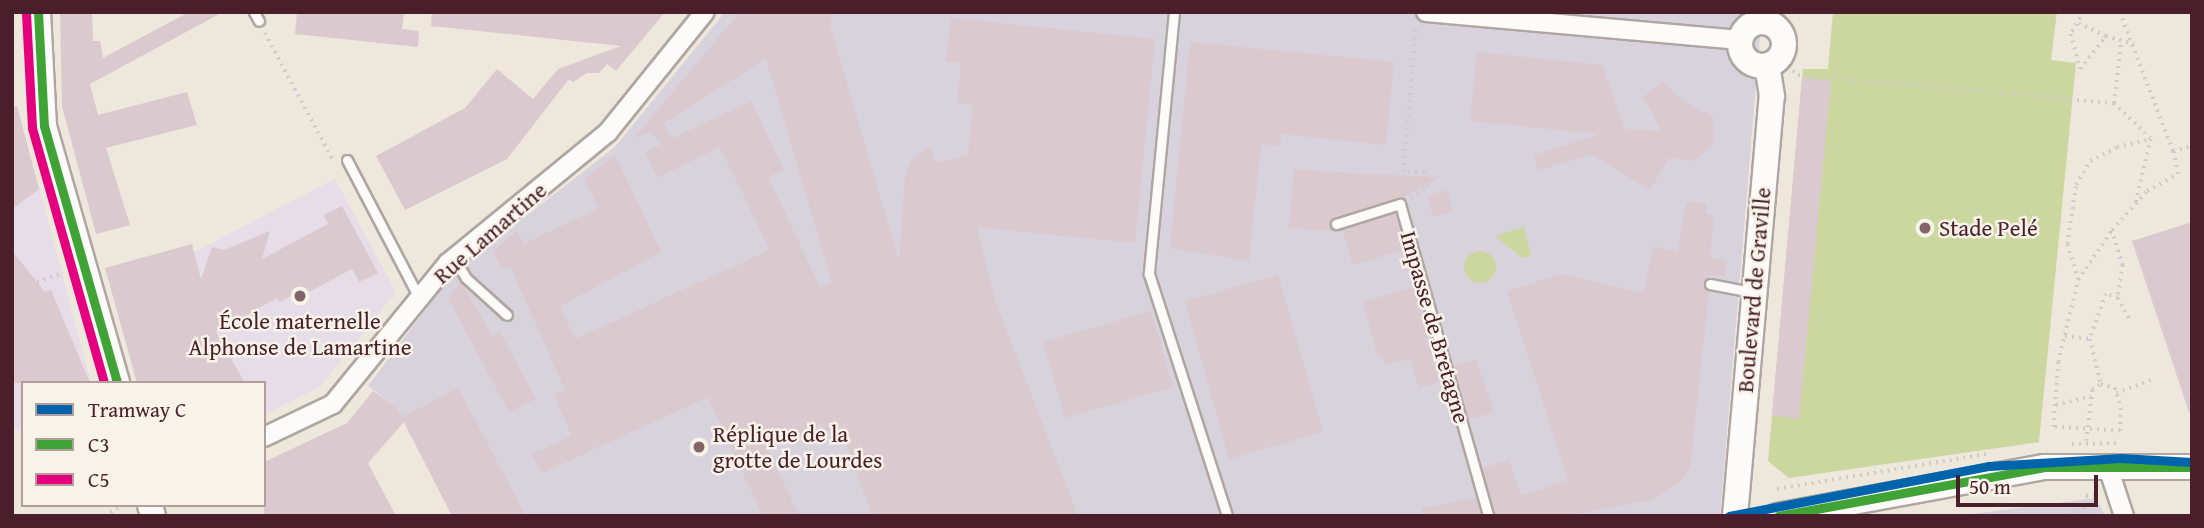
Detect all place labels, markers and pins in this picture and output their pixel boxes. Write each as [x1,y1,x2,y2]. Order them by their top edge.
place label: Stade Pelé [1939,214,2038,242]
marker: Stade Pelé [1917,220,1933,236]
marker: École maternelle Alphonse de Lamartine [292,288,308,304]
place label: École maternelle Alphonse de Lamartine [188,307,412,361]
place label: Réplique de la grotte de Lourdes [713,420,882,474]
marker: Réplique de la grotte de Lourdes [691,439,707,455]

